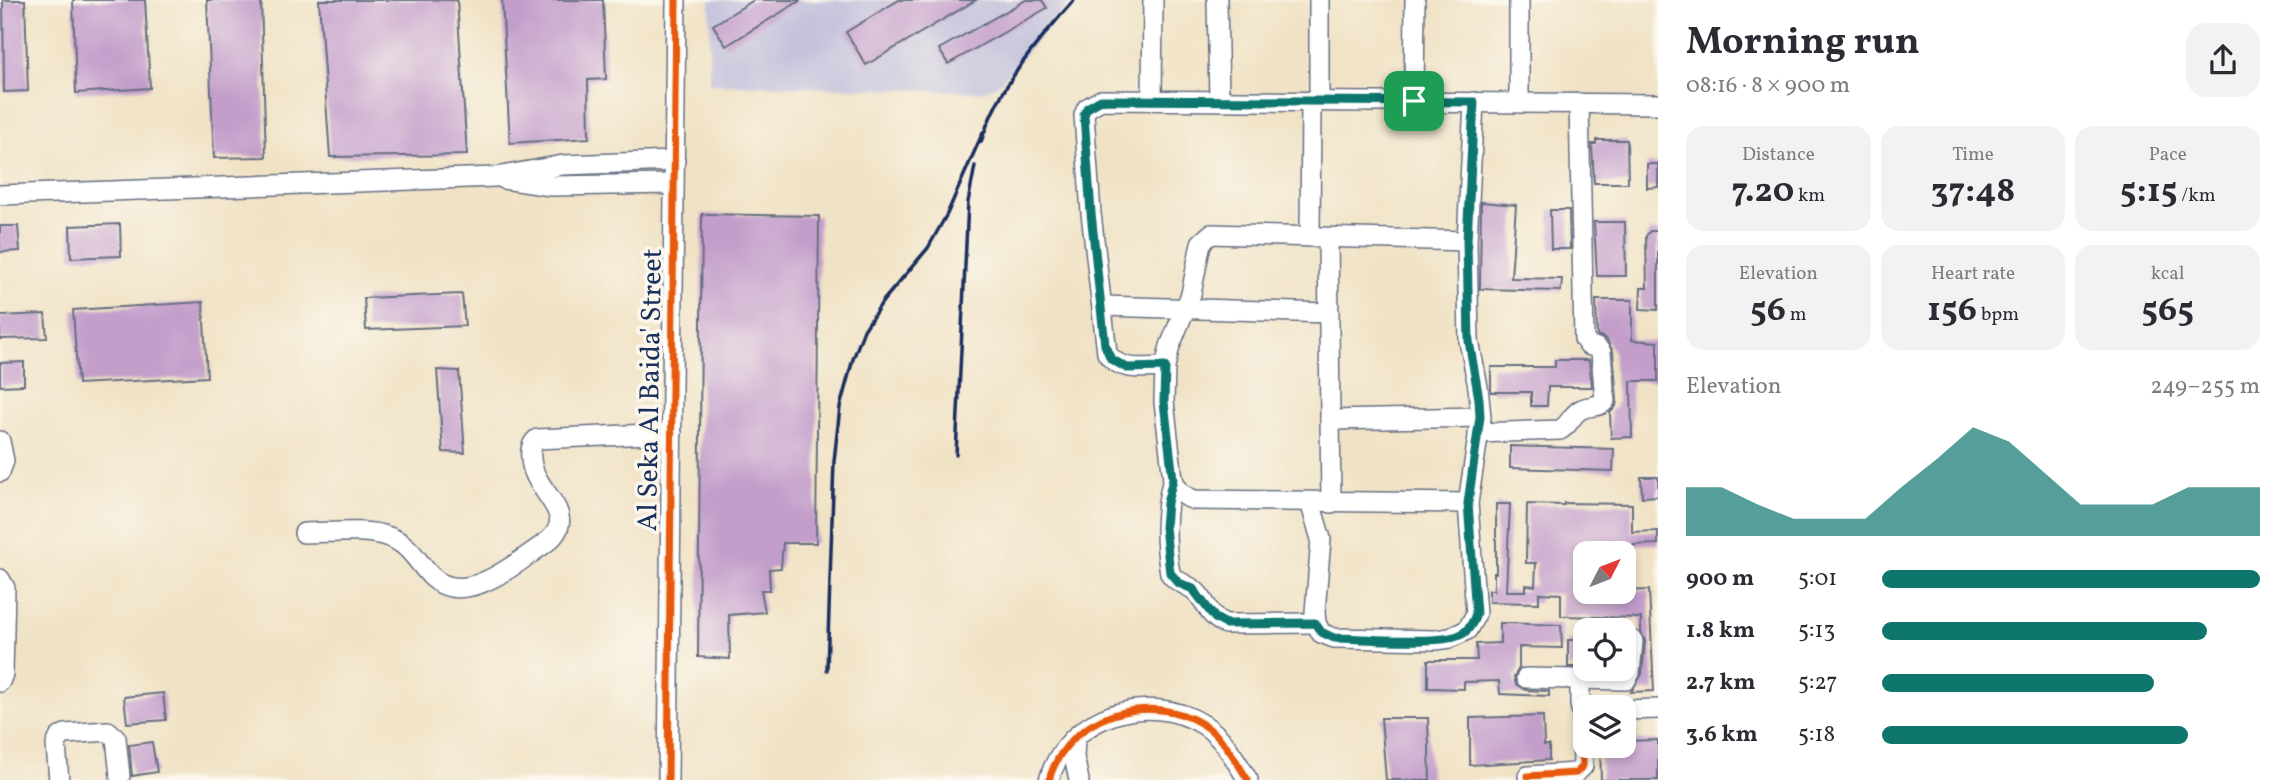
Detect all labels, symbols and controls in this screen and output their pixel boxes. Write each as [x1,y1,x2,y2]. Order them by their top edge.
text: Morning run [1686,17,1920,70]
button: share [2186,23,2260,97]
text: 08:16 · 8 × 900 m [1686,70,1850,102]
pin [1384,71,1444,131]
icon: arrive [1395,82,1433,120]
text: Distance [1742,142,1815,168]
text: Time [1952,142,1994,168]
text: Pace [2149,142,2187,168]
text: 7.20 [1731,168,1794,216]
text: 37:48 [1931,168,2015,216]
text: 5:15 [2120,168,2178,216]
text: km [1794,183,1825,209]
text: /km [2178,183,2215,209]
street label: Al Seka Al Baida' Street [629,248,673,532]
text: Elevation [1739,261,1818,287]
text: Heart rate [1931,261,2015,287]
text: kcal [2151,261,2185,287]
text: 56 [1750,287,1786,335]
text: 156 [1927,287,1977,335]
text: 565 [2141,287,2194,335]
text: m [1786,302,1807,328]
text: bpm [1977,302,2019,328]
text: Elevation [1686,371,1782,403]
text: 249–255 m [2150,371,2260,403]
north arrow [1573,541,1636,604]
map controls [1573,541,1636,758]
text: 900 m [1686,563,1754,595]
text: 5:01 [1798,563,1837,595]
text: 1.8 km [1686,615,1755,647]
text: 5:13 [1798,615,1835,647]
button: locate [1573,618,1636,681]
text: 2.7 km [1686,667,1756,699]
text: 5:27 [1798,667,1837,699]
button: layers [1573,695,1636,758]
text: 3.6 km [1686,719,1758,751]
text: 5:18 [1798,719,1835,751]

